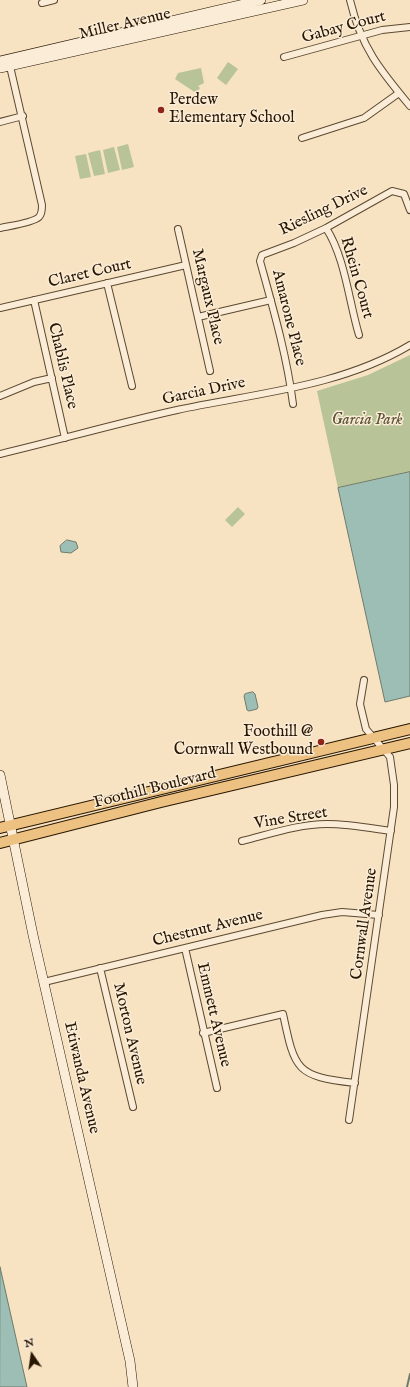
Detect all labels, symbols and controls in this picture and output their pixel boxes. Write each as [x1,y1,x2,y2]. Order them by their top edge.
street label: Miller Avenue [77,5,173,45]
street label: Gabay Court [300,8,388,48]
place label: Perdew Elementary School [169,91,295,129]
marker: Perdew Elementary School [156,105,166,115]
street label: Riesling Drive [277,181,371,241]
street label: Rhein Court [335,235,377,321]
street label: Margaux Place [187,247,227,347]
street label: Claret Court [47,255,133,293]
street label: Amarone Place [267,268,309,368]
street label: Chablis Place [43,321,81,411]
street label: Garcia Drive [161,374,247,410]
park label: Garcia Park [331,411,403,431]
place label: Foothill @ Cornwall Westbound [174,723,313,761]
marker: Foothill @ Cornwall Westbound [316,737,326,747]
street label: Foothill Boulevard [92,765,218,813]
street label: Vine Street [253,804,329,834]
street label: Cornwall Avenue [348,867,382,981]
street label: Chestnut Avenue [151,906,265,952]
street label: Emmett Avenue [192,961,234,1069]
street label: Morton Avenue [108,981,150,1087]
street label: Etiwanda Avenue [59,1020,103,1136]
north arrow [12,1335,52,1375]
text: N [23,1335,36,1351]

